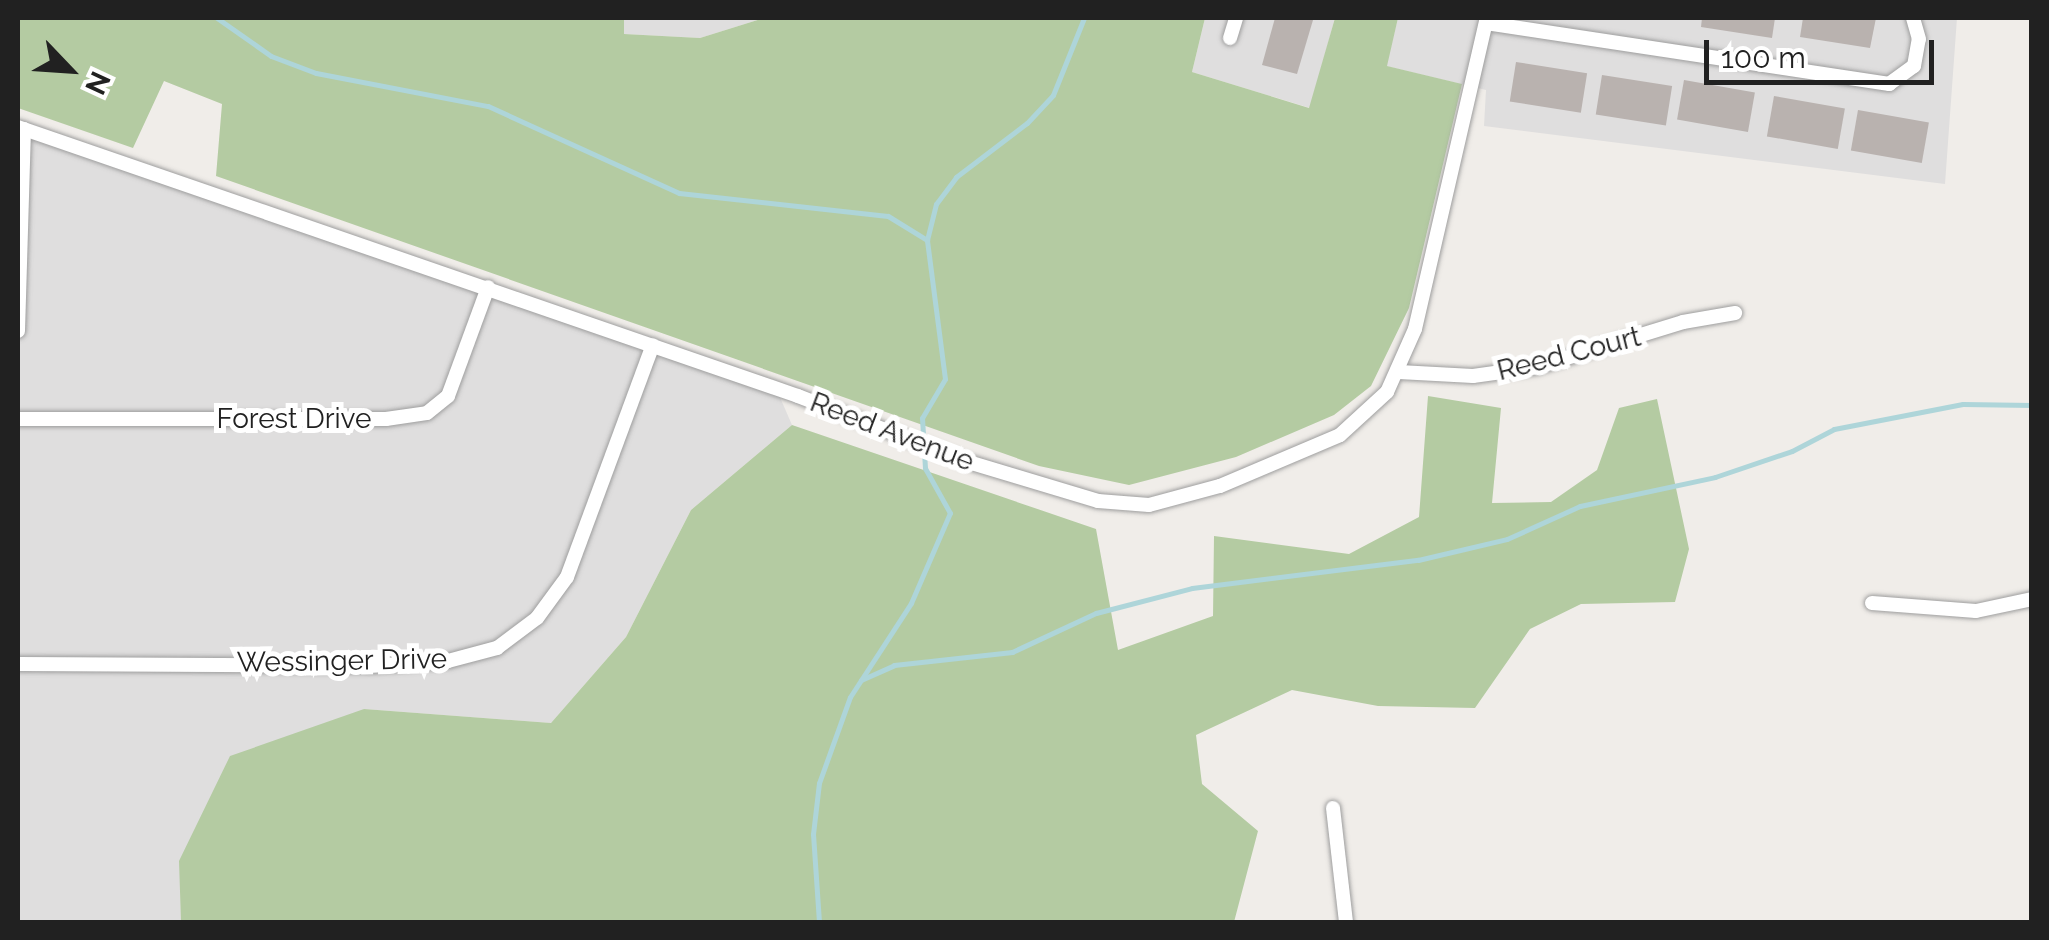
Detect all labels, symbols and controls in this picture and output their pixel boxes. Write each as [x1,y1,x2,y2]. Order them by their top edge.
north arrow [20,20,120,120]
scale bar [1709,20,1939,82]
text: 100 m [1721,40,1806,75]
text: N [78,66,117,100]
street label: Reed Court [1494,320,1644,388]
street label: Reed Avenue [805,385,979,479]
street label: Forest Drive [217,402,371,436]
street label: Wessinger Drive [236,642,448,680]

